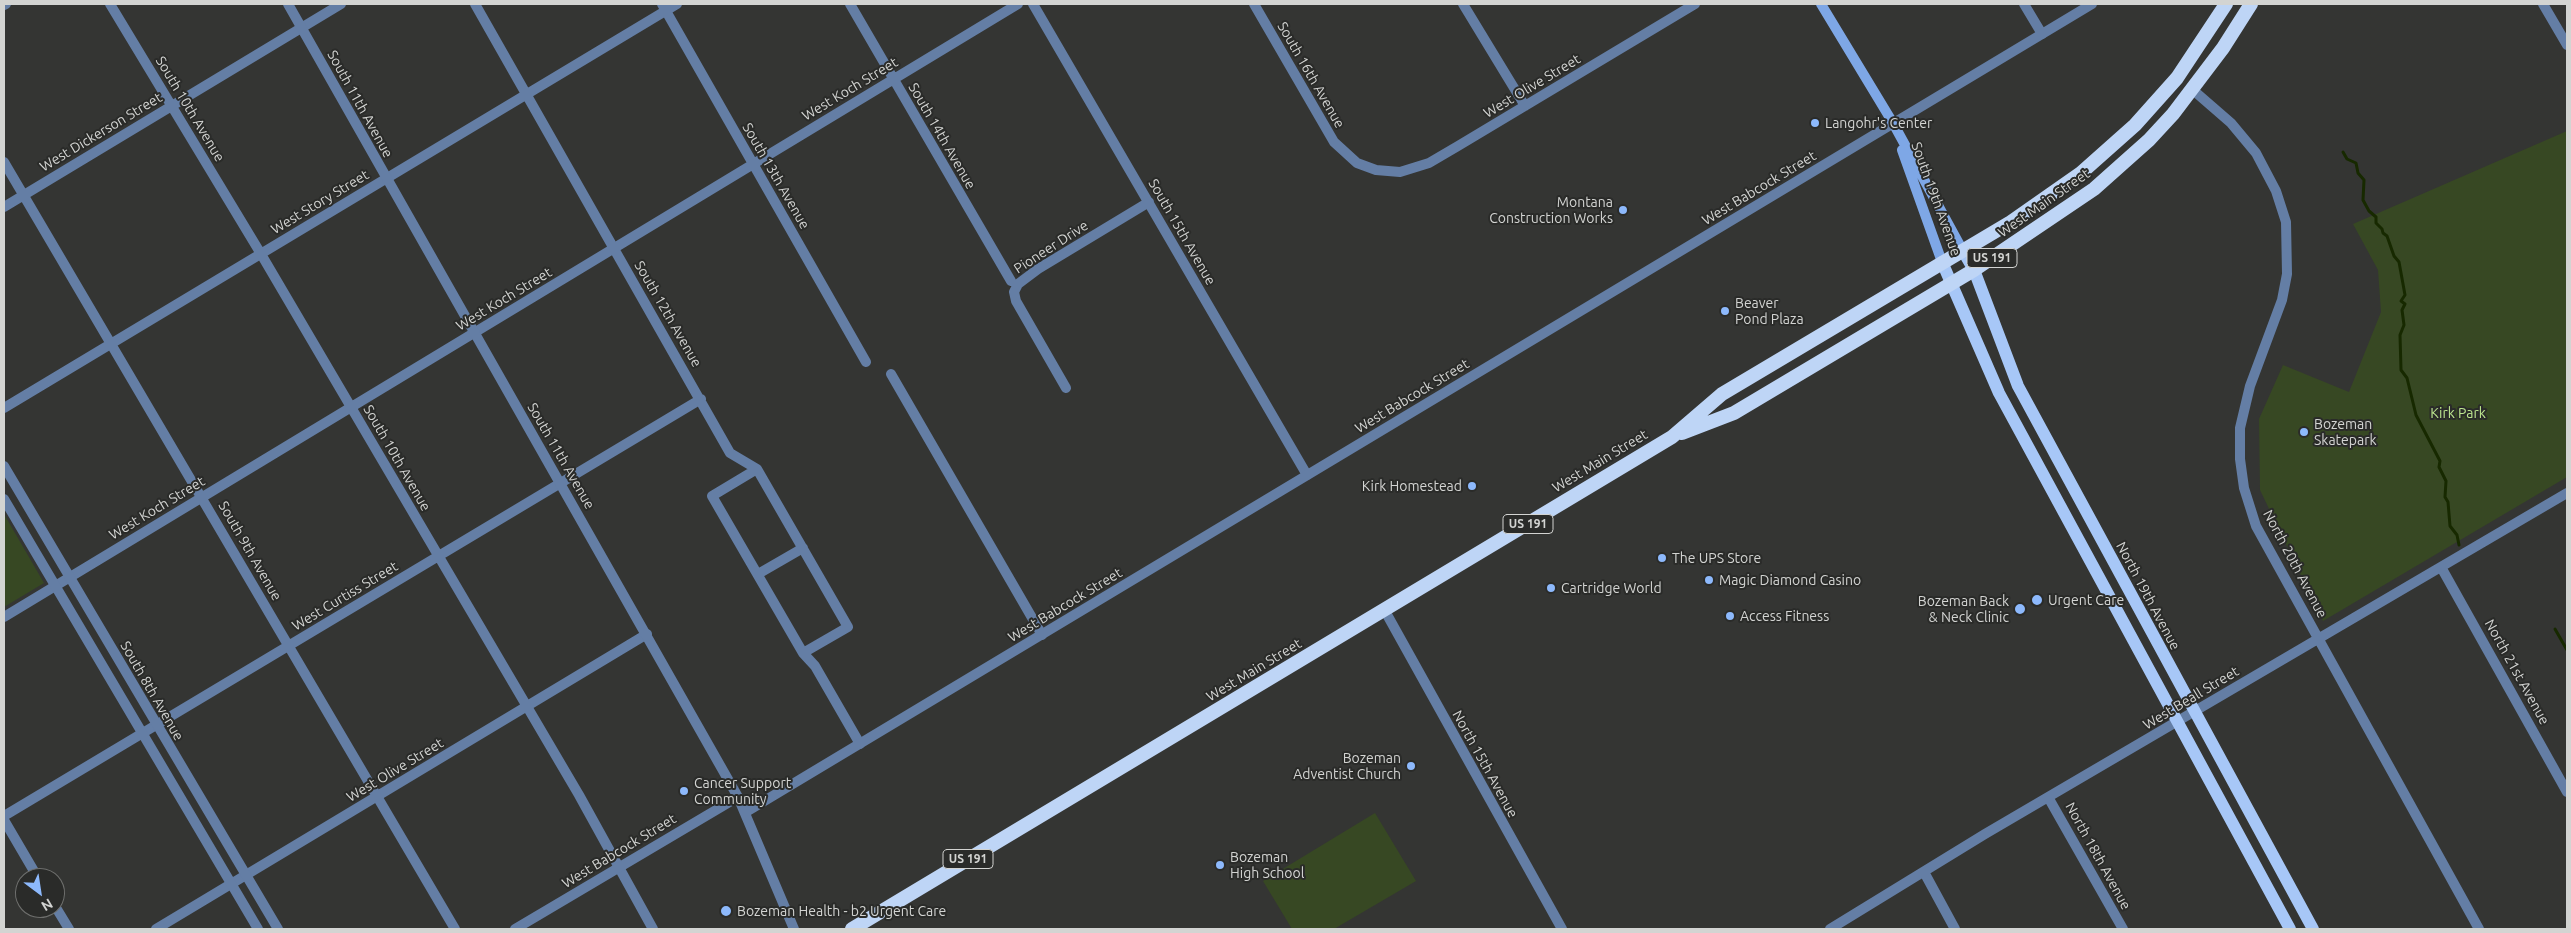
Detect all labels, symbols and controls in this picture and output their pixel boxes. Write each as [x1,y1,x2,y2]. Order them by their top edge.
street label: South 16th Avenue [1274,19,1348,131]
street label: South 11th Avenue [324,48,396,160]
street label: West Olive Street [1481,50,1583,122]
street label: South 10th Avenue [152,53,228,165]
street label: West Koch Street [799,54,901,124]
street label: South 14th Avenue [905,80,979,192]
street label: West Dickerson Street [37,89,165,175]
place label: Langohr's Center [1825,115,1932,131]
marker: Langohr's Center [1809,117,1821,129]
street label: South 13th Avenue [739,120,813,232]
street label: South 19th Avenue [1908,140,1964,258]
street label: West Babcock Street [1699,147,1819,229]
street label: West Main Street [1995,165,2093,241]
street label: West Story Street [268,166,372,238]
street label: South 15th Avenue [1145,176,1219,288]
place label: Montana Construction Works [1489,194,1613,226]
marker: Montana Construction Works [1617,204,1629,216]
street label: Pioneer Drive [1011,217,1091,277]
road number: US 191 [1967,248,2017,268]
street label: South 12th Avenue [631,258,705,370]
street label: West Koch Street [453,264,555,334]
place label: Beaver Pond Plaza [1735,295,1804,328]
marker: Beaver Pond Plaza [1719,305,1731,317]
street label: West Babcock Street [1352,355,1472,437]
street label: South 11th Avenue [524,400,598,512]
street label: South 10th Avenue [360,402,434,514]
park label: Kirk Park [2430,405,2486,421]
place label: Bozeman Skatepark [2314,416,2377,448]
street label: West Main Street [1549,426,1651,496]
marker: Bozeman Skatepark [2298,426,2310,438]
street label: West Koch Street [106,473,208,543]
place label: Kirk Homestead [1362,478,1462,494]
marker: Kirk Homestead [1466,480,1478,492]
street label: South 9th Avenue [215,498,285,604]
street label: North 20th Avenue [2259,507,2331,621]
road number: US 191 [1503,514,1553,534]
street label: North 19th Avenue [2112,539,2184,653]
place label: The UPS Store [1672,550,1761,566]
marker: The UPS Store [1656,552,1668,564]
street label: West Curtiss Street [289,558,401,634]
street label: West Babcock Street [1005,564,1125,646]
place label: Magic Diamond Casino [1719,572,1861,588]
marker: Magic Diamond Casino [1703,574,1715,586]
place label: Cartridge World [1561,580,1662,596]
marker: Cartridge World [1545,582,1557,594]
place label: Urgent Care [2048,592,2124,608]
place label: Bozeman Back & Neck Clinic [1918,593,2009,626]
marker: Urgent Care [2030,593,2044,607]
marker: Bozeman Back & Neck Clinic [2013,602,2027,616]
place label: Access Fitness [1740,608,1829,624]
marker: Access Fitness [1724,610,1736,622]
street label: North 21st Avenue [2481,616,2553,728]
street label: West Main Street [1203,635,1305,705]
street label: South 8th Avenue [117,638,187,744]
street label: West Beall Street [2140,663,2242,733]
street label: North 15th Avenue [1449,708,1521,820]
street label: West Olive Street [344,734,446,806]
place label: Bozeman Adventist Church [1293,750,1401,782]
marker: Bozeman Adventist Church [1405,760,1417,772]
place label: Cancer Support Community [694,775,791,808]
marker: Cancer Support Community [678,785,690,797]
street label: North 18th Avenue [2062,800,2134,912]
street label: West Babcock Street [559,810,679,892]
place label: Bozeman High School [1230,849,1304,882]
road number: US 191 [943,850,993,869]
marker: Bozeman High School [1214,859,1226,871]
north arrow [15,868,65,918]
text: N [39,895,56,915]
place label: Bozeman Health - b2 Urgent Care [737,903,946,919]
marker: Bozeman Health - b2 Urgent Care [719,904,733,918]

